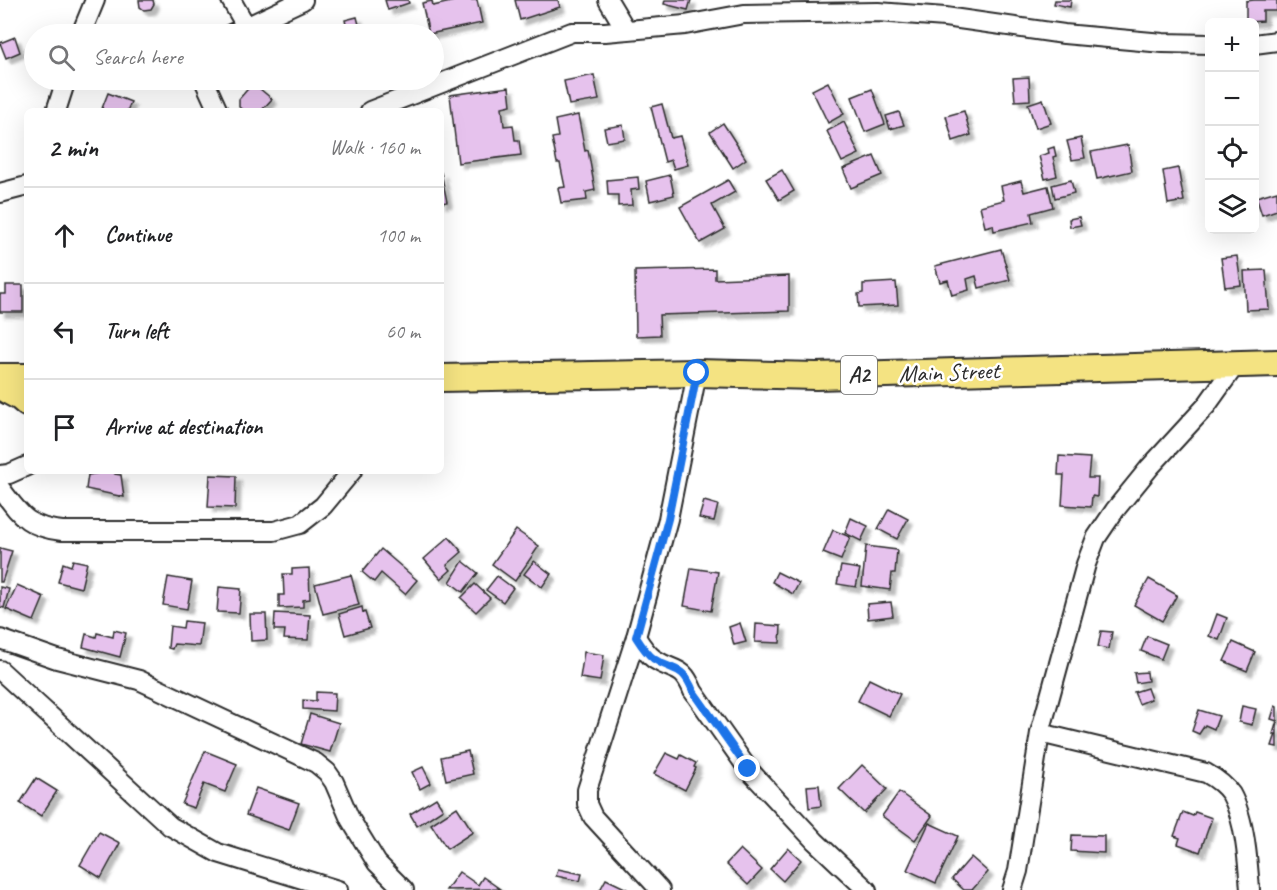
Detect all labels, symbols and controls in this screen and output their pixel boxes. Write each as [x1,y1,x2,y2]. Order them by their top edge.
map controls [1205,18,1259,234]
button: + [1205,18,1259,72]
search box [24,24,444,90]
icon: search [45,41,78,74]
text: Search here [93,43,183,71]
button: − [1205,72,1259,126]
button: locate [1205,126,1259,180]
text: 2 min [48,131,98,164]
text: Walk · 160 m [330,135,420,160]
button: layers [1205,180,1259,234]
icon: ahead [48,219,81,252]
text: Continue [105,221,171,249]
text: 100 m [377,223,420,248]
icon: left [48,315,81,348]
text: Turn left [105,317,169,345]
text: 60 m [386,319,420,344]
street label: Main Street [898,355,1002,389]
road number: A2 [841,356,877,394]
route start [683,359,709,385]
icon: arrive [48,411,81,444]
text: Arrive at destination [105,413,262,441]
route end [734,755,760,781]

